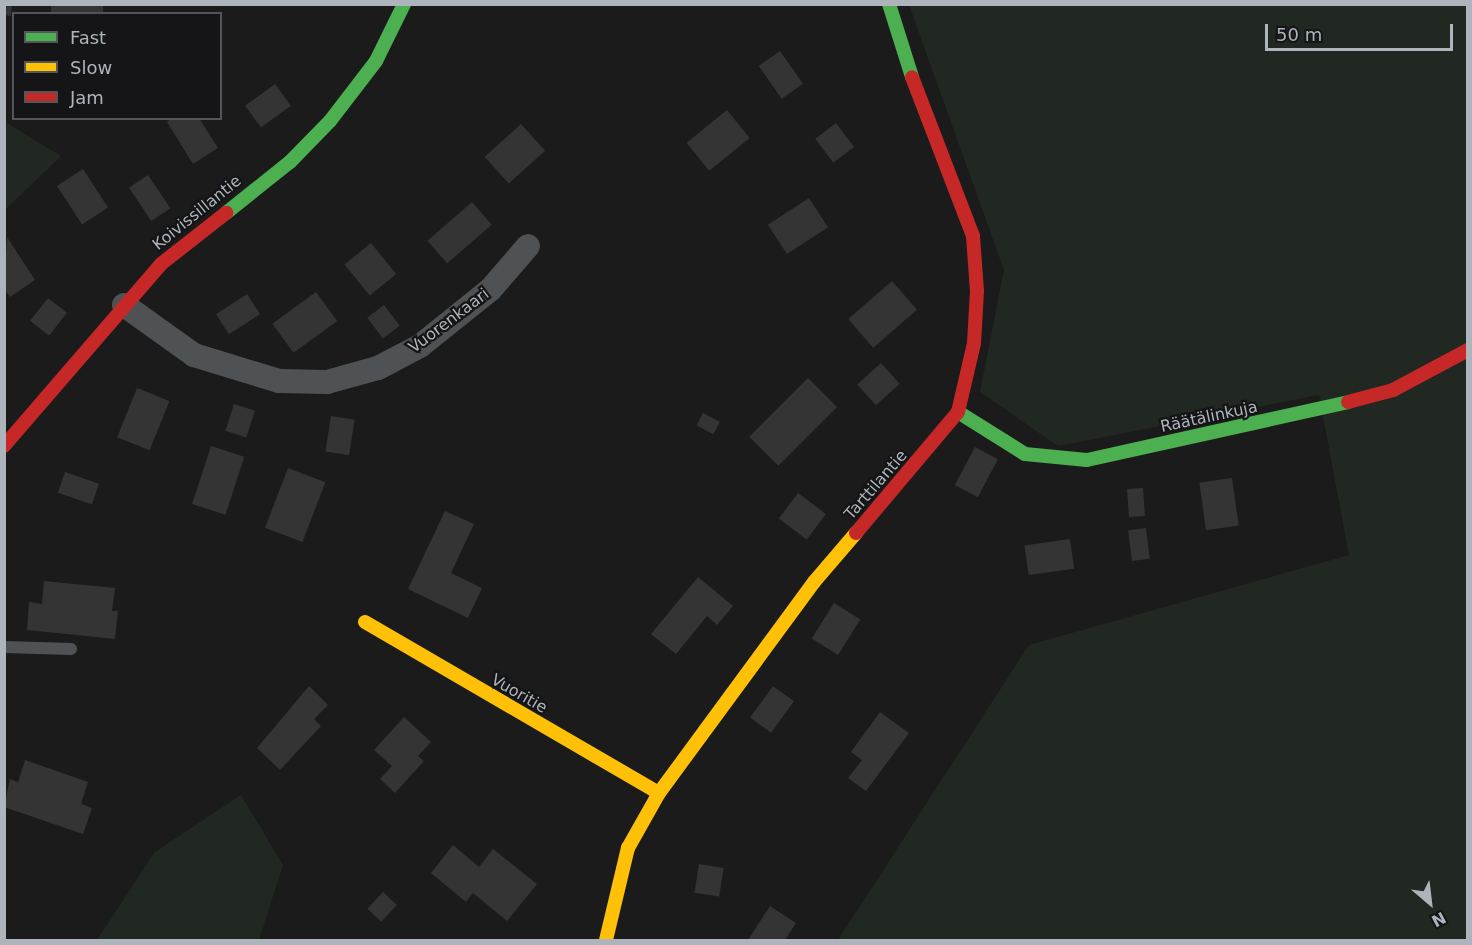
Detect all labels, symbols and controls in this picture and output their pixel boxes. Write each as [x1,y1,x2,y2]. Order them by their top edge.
legend [12,12,222,120]
scale bar [1268,12,1456,50]
text: 50 m [1276,24,1322,45]
text: Fast [70,27,106,48]
text: Slow [70,57,112,78]
text: Jam [70,87,104,108]
street label: Koivissillantie [149,171,245,255]
street label: Vuorenkaari [405,285,493,357]
street label: Räätälinkuja [1159,397,1259,437]
street label: Tarttilantie [841,446,911,524]
street label: Vuoritie [488,670,550,718]
north arrow [1400,873,1460,933]
text: N [1428,908,1449,931]

